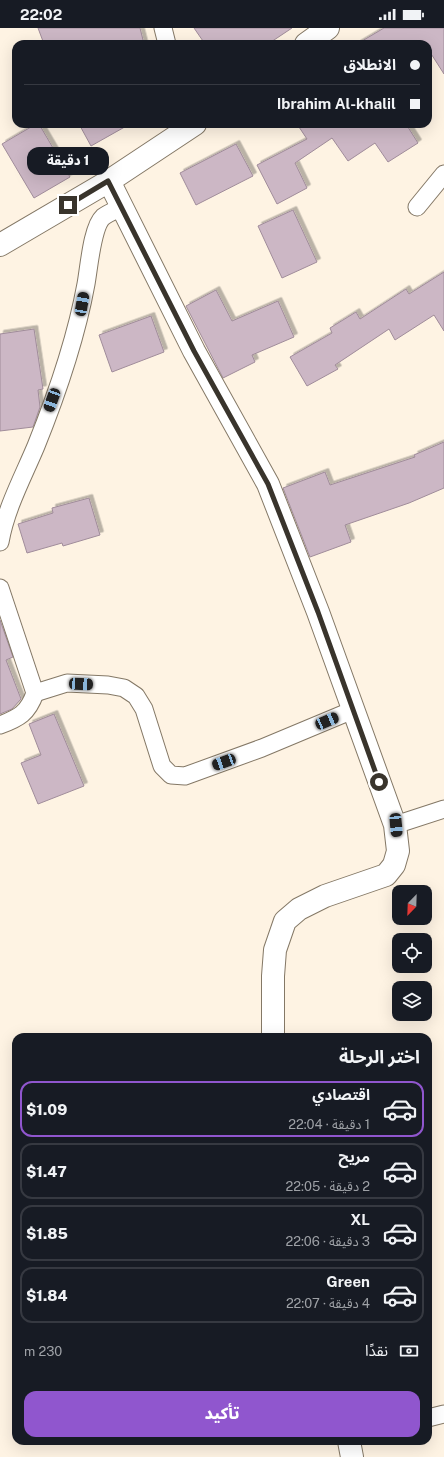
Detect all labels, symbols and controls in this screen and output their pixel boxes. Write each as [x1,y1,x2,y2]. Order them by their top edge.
text: 22:02 [20,6,62,23]
text: الانطلاق [344,56,396,73]
text: Ibrahim Al-khalil [277,95,396,112]
callout: 1 دقيقة [27,147,109,175]
text: 1 دقيقة [47,153,89,168]
route end [59,196,77,214]
car [74,291,90,317]
car [42,387,62,413]
car [69,677,93,691]
car [314,711,340,731]
car [211,752,237,772]
route start [370,773,388,791]
car [389,813,403,837]
north arrow [392,885,432,925]
map controls [392,885,432,1021]
button: locate [392,933,432,973]
button: layers [392,981,432,1021]
text: اختر الرحلة [339,1046,420,1067]
text: اقتصادي [312,1086,370,1103]
icon: car [382,1091,418,1127]
text: $1.09 [26,1101,67,1118]
text: 1 دقيقة · 22:04 [288,1117,370,1132]
text: مريح [338,1148,370,1165]
icon: car [382,1153,418,1189]
text: $1.47 [26,1163,67,1180]
text: 2 دقيقة · 22:05 [286,1179,370,1194]
text: XL [351,1211,370,1228]
icon: car [382,1215,418,1251]
text: $1.85 [26,1225,68,1242]
text: 3 دقيقة · 22:06 [285,1234,370,1249]
text: Green [326,1273,370,1290]
icon: car [382,1277,418,1313]
text: $1.84 [26,1287,67,1304]
text: 4 دقيقة · 22:07 [286,1296,370,1311]
icon: cash [398,1340,420,1362]
text: نقدًا [365,1342,388,1359]
text: 230 m [24,1344,62,1359]
button: تأكيد [24,1391,420,1437]

